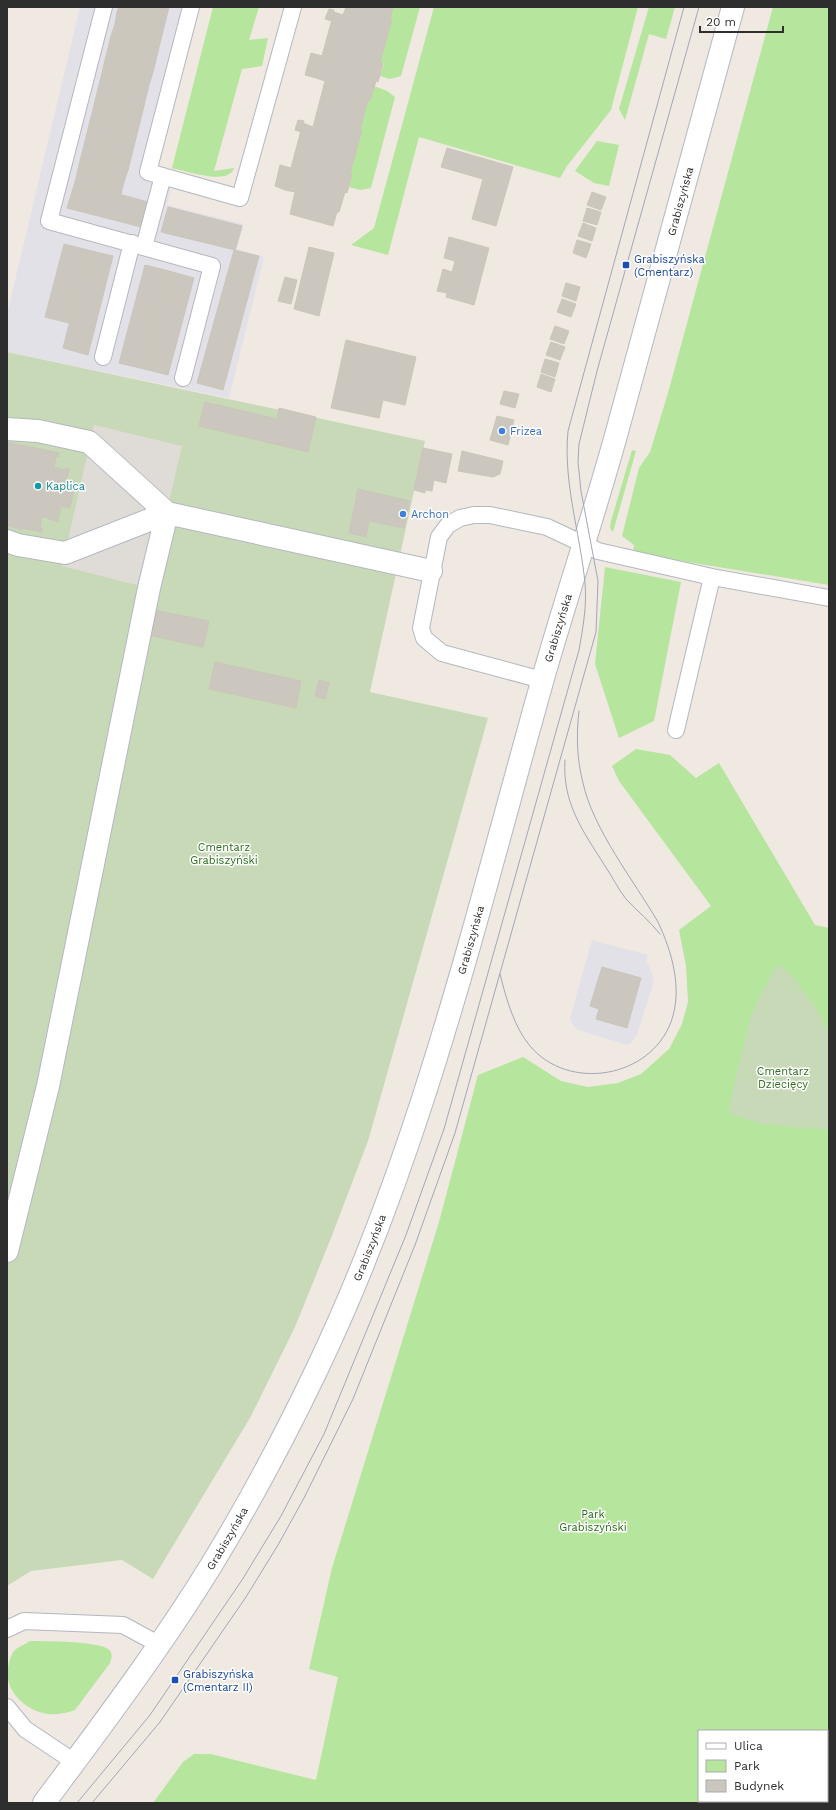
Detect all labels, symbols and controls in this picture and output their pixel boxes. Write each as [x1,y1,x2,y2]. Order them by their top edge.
scale bar [700,8,783,34]
text: 20 m [706,15,736,29]
street label: Grabiszyńska [665,166,696,237]
place label: Grabiszyńska (Cmentarz) [634,253,705,279]
marker: Grabiszyńska (Cmentarz) [621,260,631,270]
place label: Frizea [510,425,542,438]
marker: Frizea [497,426,507,436]
place label: Kaplica [46,480,85,493]
marker: Kaplica [33,481,43,491]
place label: Archon [411,508,449,521]
marker: Archon [398,509,408,519]
street label: Grabiszyńska [542,592,575,664]
park label: Cmentarz Grabiszyński [190,841,258,867]
street label: Grabiszyńska [455,904,487,976]
park label: Cmentarz Dziecięcy [757,1065,809,1091]
street label: Grabiszyńska [351,1213,389,1283]
street label: Grabiszyńska [204,1505,251,1572]
park label: Park Grabiszyński [559,1508,627,1534]
place label: Grabiszyńska (Cmentarz II) [183,1668,254,1694]
marker: Grabiszyńska (Cmentarz II) [170,1675,180,1685]
legend [698,1730,828,1802]
text: Ulica [734,1739,763,1753]
text: Park [734,1759,760,1773]
text: Budynek [734,1779,784,1793]

